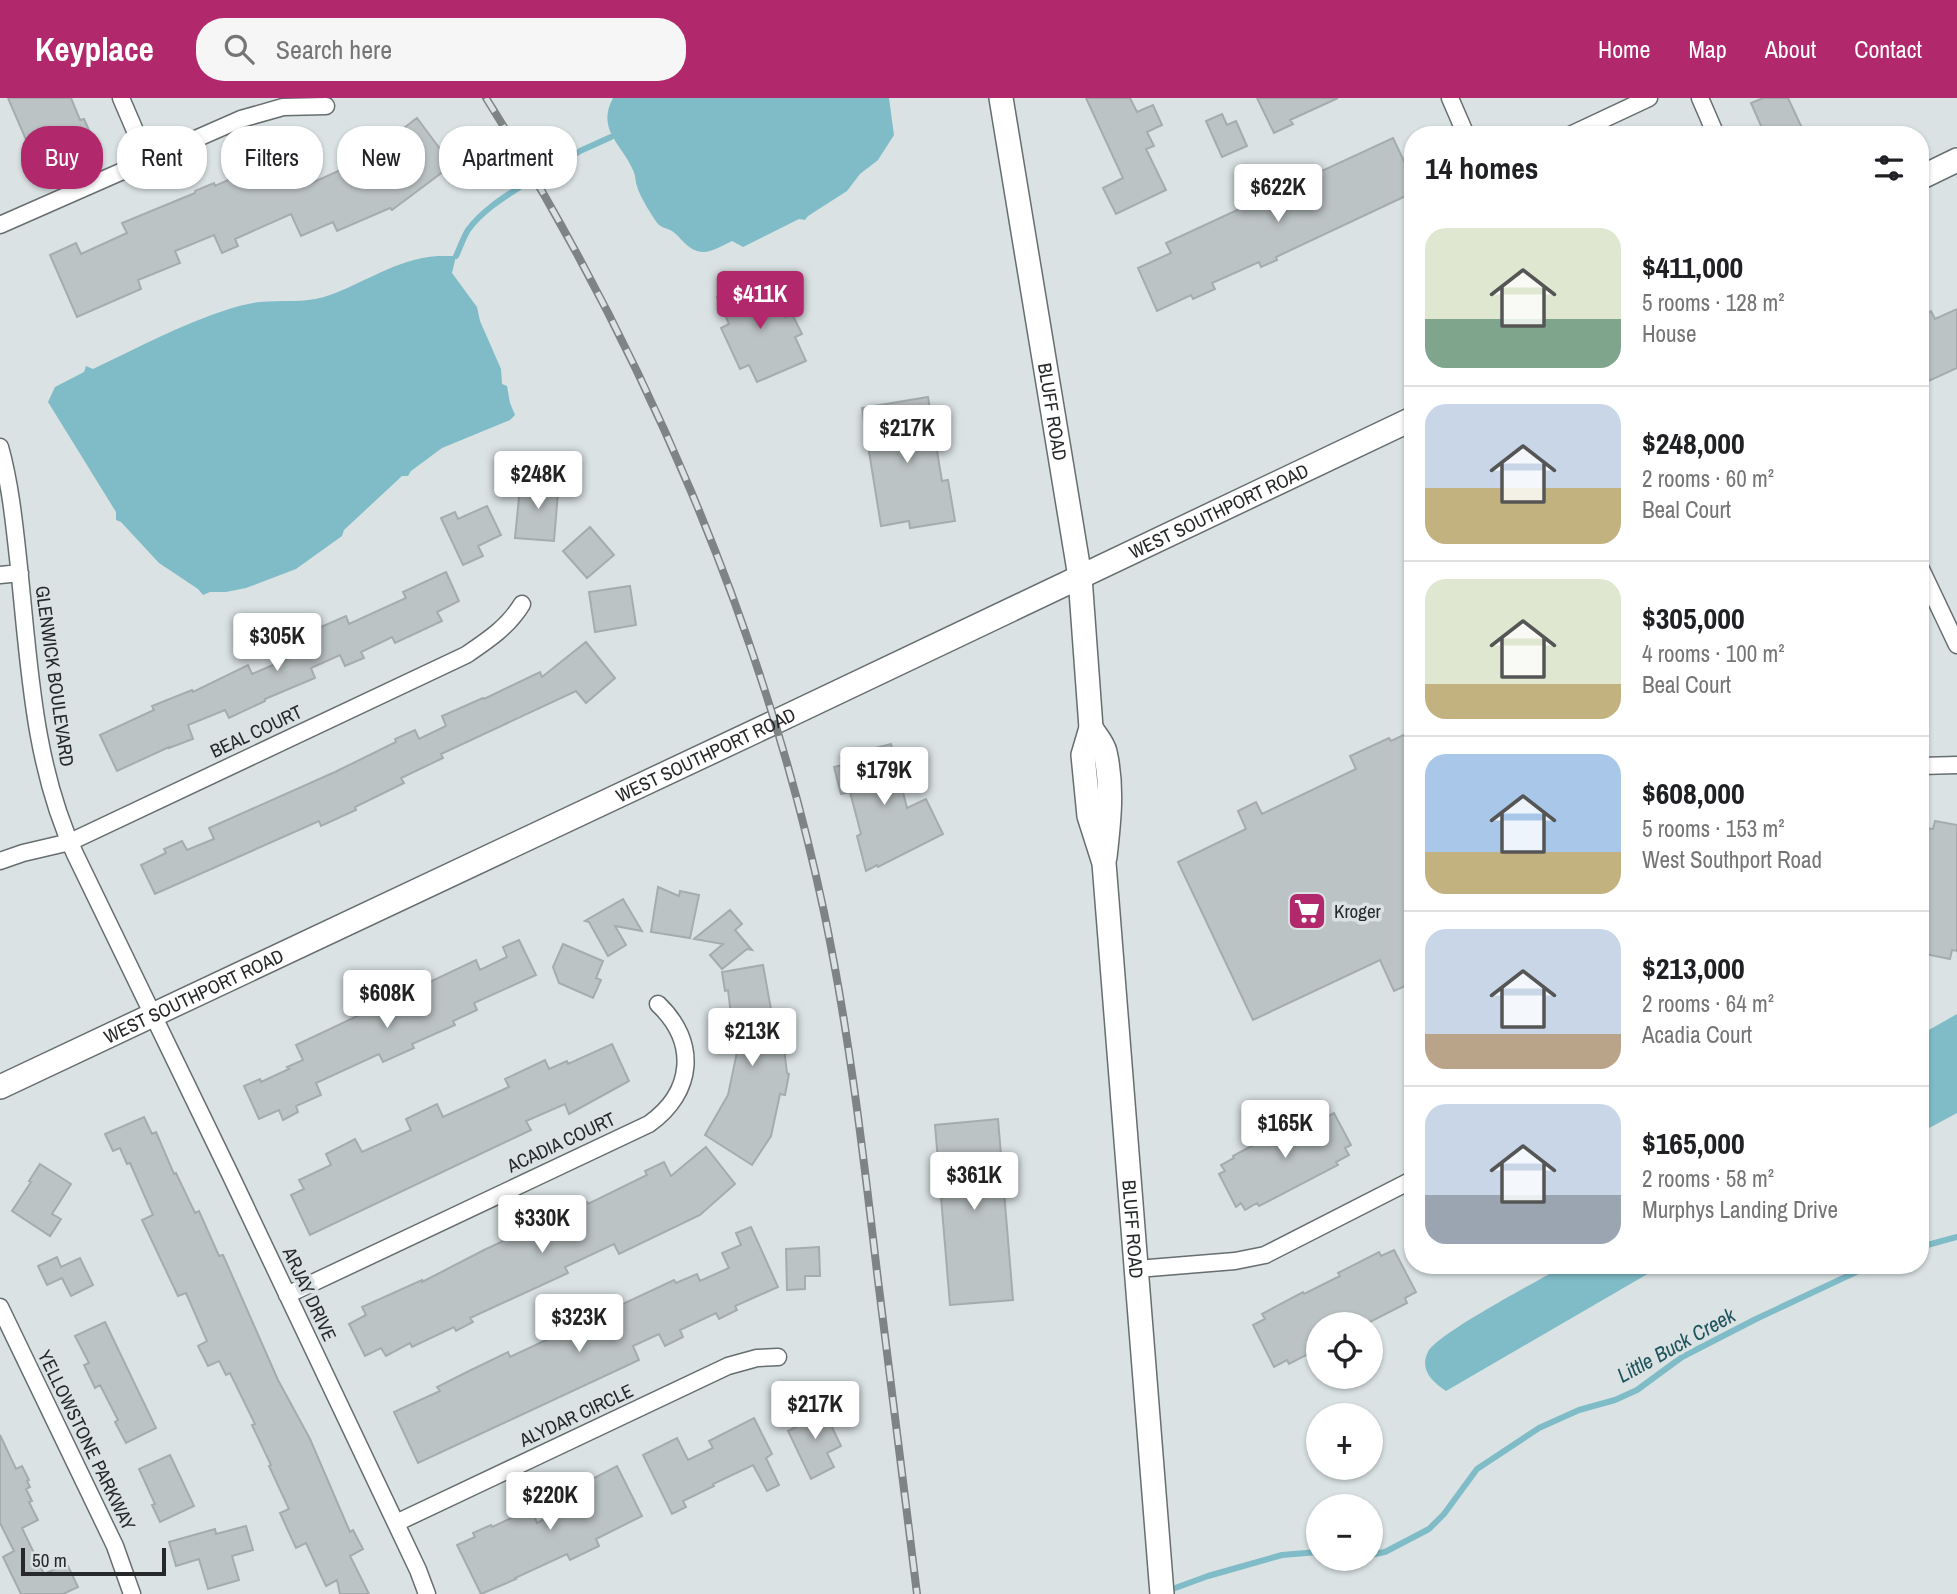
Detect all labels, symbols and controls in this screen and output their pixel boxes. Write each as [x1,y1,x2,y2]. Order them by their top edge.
search box [196,18,686,81]
text: Keyplace [35,27,154,71]
icon: search [220,30,258,68]
text: Search here [276,32,392,67]
text: Home [1598,33,1650,65]
text: Map [1688,33,1727,65]
text: About [1765,33,1816,65]
text: Contact [1854,33,1922,65]
chip: Buy [21,126,103,189]
chip: Rent [117,126,207,189]
chip: Filters [221,126,323,189]
chip: New [337,126,425,189]
chip: Apartment [439,126,577,189]
text: 14 homes [1425,148,1539,188]
icon: filters [1870,149,1908,187]
pin: $622K [1229,164,1327,224]
text: $622K [1250,171,1306,202]
text: $411,000 [1642,247,1743,287]
icon: home [1481,256,1565,340]
pin: $411K [711,272,809,331]
text: $411K [733,278,787,309]
text: 5 rooms · 128 m² [1642,287,1785,318]
text: House [1642,318,1697,349]
street label: BLUFF ROAD [1032,361,1074,463]
pin: $217K [858,406,956,465]
text: $217K [879,412,935,443]
text: $248,000 [1642,423,1745,463]
icon: home [1481,432,1565,516]
pin: $248K [489,452,587,511]
street label: WEST SOUTHPORT ROAD [1125,457,1313,565]
text: $248K [510,458,566,489]
text: 2 rooms · 60 m² [1642,463,1774,494]
text: Beal Court [1642,494,1731,525]
street label: GLENWICK BOULEVARD [29,584,81,768]
text: $305,000 [1642,598,1745,638]
icon: home [1481,607,1565,691]
pin: $305K [228,614,326,673]
text: $305K [249,620,305,651]
text: 4 rooms · 100 m² [1642,638,1785,669]
text: Beal Court [1642,669,1731,700]
street label: BEAL COURT [206,698,307,764]
street label: WEST SOUTHPORT ROAD [612,701,800,808]
pin: $179K [835,748,933,807]
text: $179K [856,754,912,785]
text: $608,000 [1642,773,1745,813]
icon: home [1481,782,1565,866]
text: 5 rooms · 153 m² [1642,813,1785,844]
text: West Southport Road [1642,844,1822,875]
supermarket icon: Kroger [1286,890,1328,932]
place label: Kroger [1334,898,1382,924]
street label: WEST SOUTHPORT ROAD [99,942,288,1049]
text: $213,000 [1642,948,1745,988]
icon: home [1481,957,1565,1041]
pin: $608K [338,970,436,1030]
text: $608K [359,977,415,1008]
text: 2 rooms · 64 m² [1642,988,1774,1019]
pin: $213K [703,1009,801,1068]
text: $213K [724,1015,780,1046]
text: Acadia Court [1642,1019,1752,1050]
pin: $165K [1236,1100,1334,1160]
street label: ACADIA COURT [502,1105,620,1179]
text: $165K [1257,1107,1313,1138]
text: $165,000 [1642,1123,1745,1163]
icon: home [1481,1132,1565,1216]
pin: $361K [925,1152,1023,1212]
text: $361K [946,1159,1002,1190]
text: 2 rooms · 58 m² [1642,1163,1774,1194]
street label: BLUFF ROAD [1116,1179,1150,1279]
text: Murphys Landing Drive [1642,1194,1838,1225]
pin: $330K [493,1196,591,1255]
text: $330K [514,1202,570,1233]
street label: ARJAY DRIVE [277,1242,343,1345]
pin: $323K [530,1294,628,1354]
water label: Little Buck Creek [1612,1300,1742,1389]
text: $323K [551,1301,607,1332]
map controls [1306,1312,1383,1571]
button: locate [1306,1312,1383,1389]
street label: YELLOWSTONE PARKWAY [32,1345,142,1535]
street label: ALYDAR CIRCLE [514,1377,637,1453]
pin: $217K [766,1382,864,1441]
text: $217K [787,1388,843,1419]
button: + [1306,1403,1383,1480]
pin: $220K [501,1472,599,1532]
text: $220K [522,1479,578,1510]
button: − [1306,1494,1383,1571]
scale bar [21,1545,166,1577]
text: 50 m [32,1547,67,1573]

